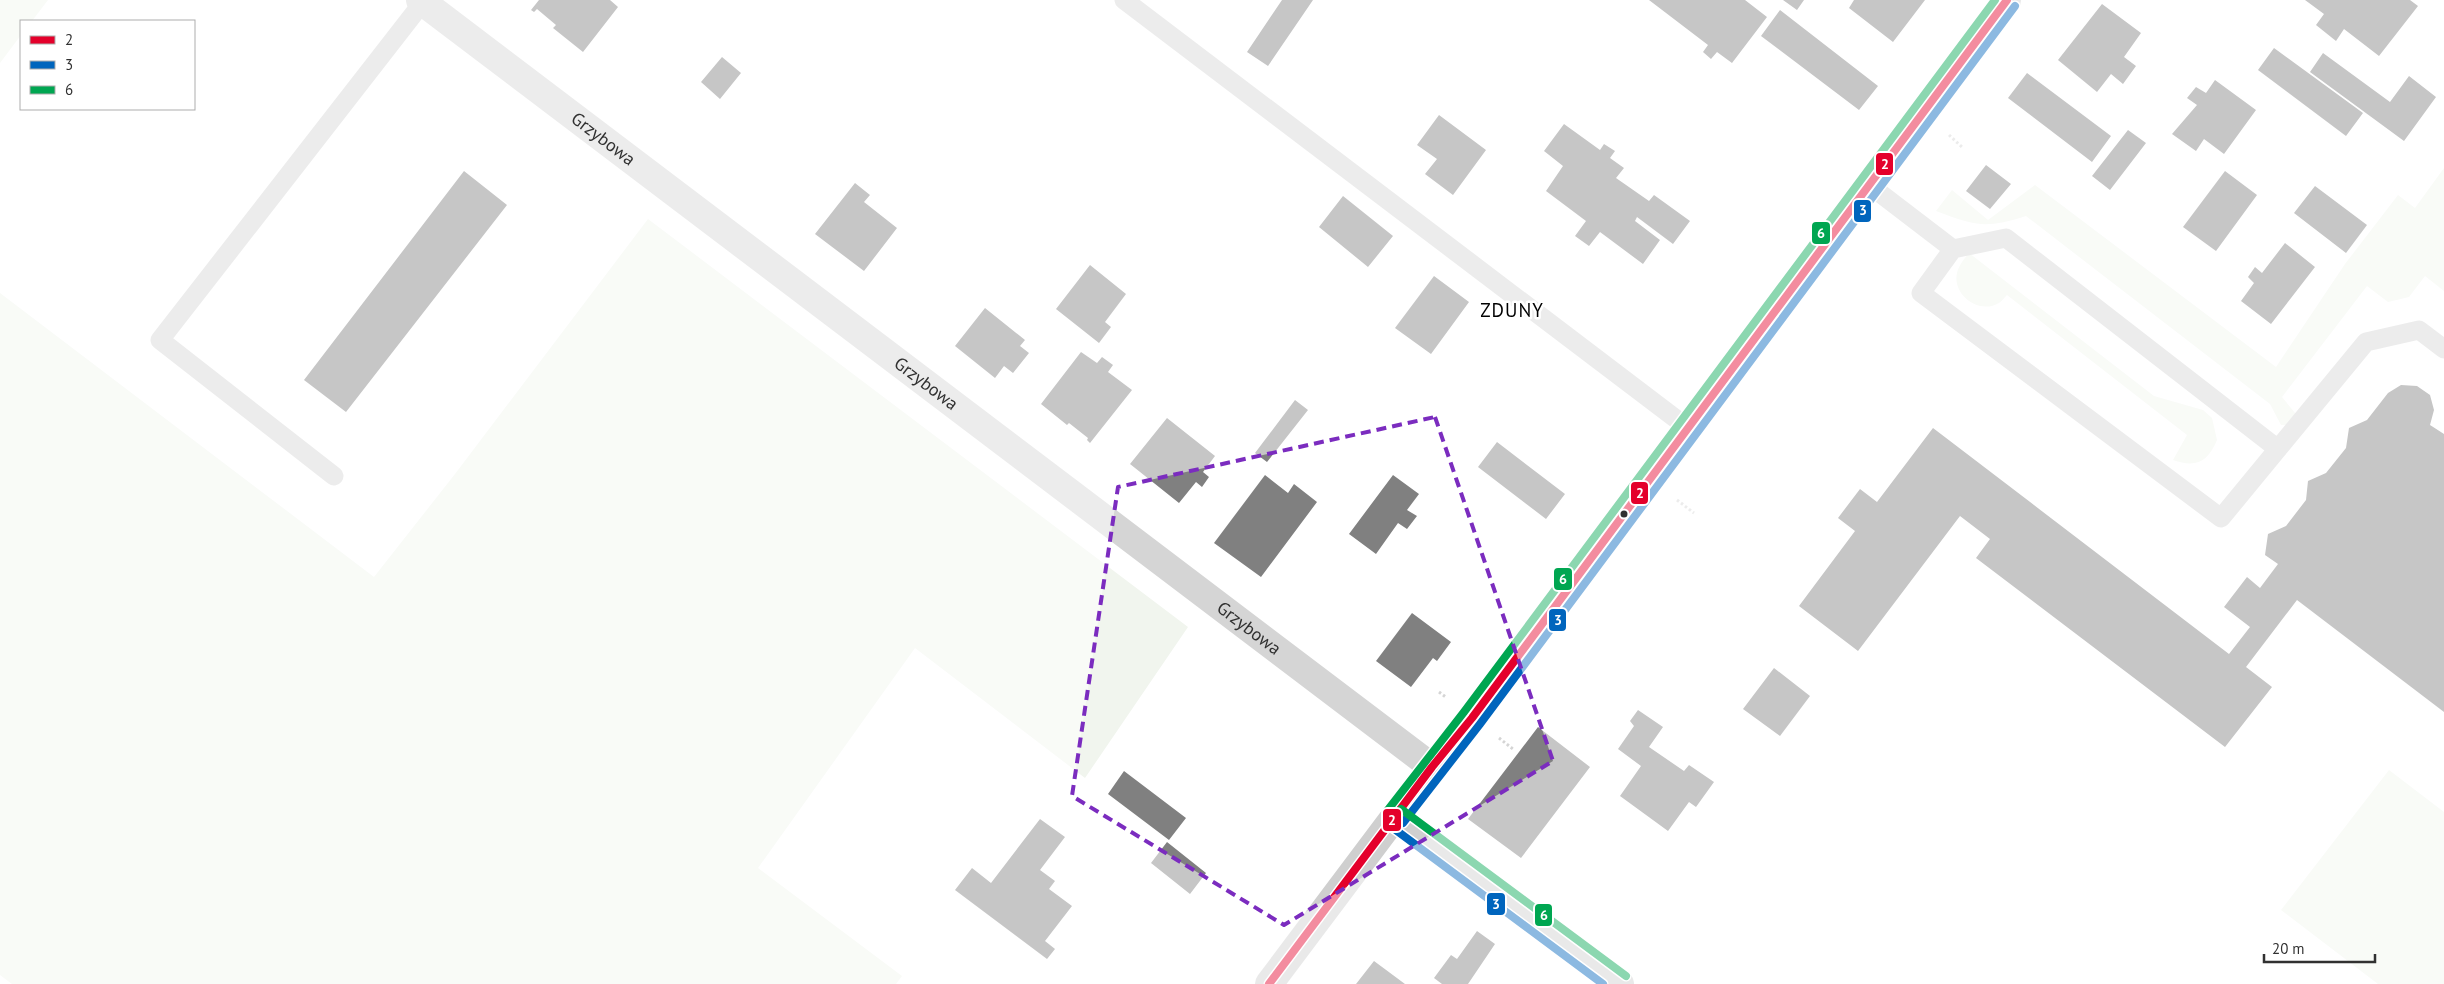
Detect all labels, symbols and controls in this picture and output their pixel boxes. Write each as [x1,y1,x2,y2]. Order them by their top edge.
legend [20,20,195,110]
text: 2 [65,30,73,49]
text: 3 [65,55,73,74]
text: 6 [65,80,73,99]
street label: Grzybowa [567,107,640,170]
line badge: 2 [1875,152,1894,176]
text: 2 [1881,155,1889,173]
line badge: 3 [1853,199,1872,223]
text: 3 [1859,201,1867,219]
line badge: 6 [1811,221,1831,245]
text: 6 [1817,224,1825,242]
district label: ZDUNY [1480,298,1544,322]
street label: Grzybowa [890,351,963,415]
line badge: 2 [1630,481,1649,505]
text: 2 [1636,484,1644,502]
unlabelled marker [1619,509,1629,519]
line badge: 6 [1553,567,1573,591]
text: 6 [1559,570,1567,588]
street label: Grzybowa [1212,596,1286,660]
line badge: 3 [1548,608,1567,632]
text: 3 [1554,611,1562,629]
line badge: 2 [1382,808,1402,832]
text: 2 [1388,811,1396,829]
line badge: 3 [1486,892,1506,916]
text: 3 [1492,895,1500,913]
line badge: 6 [1534,903,1553,927]
text: 6 [1540,906,1548,924]
scale bar [2264,932,2375,964]
text: 20 m [2272,939,2305,958]

